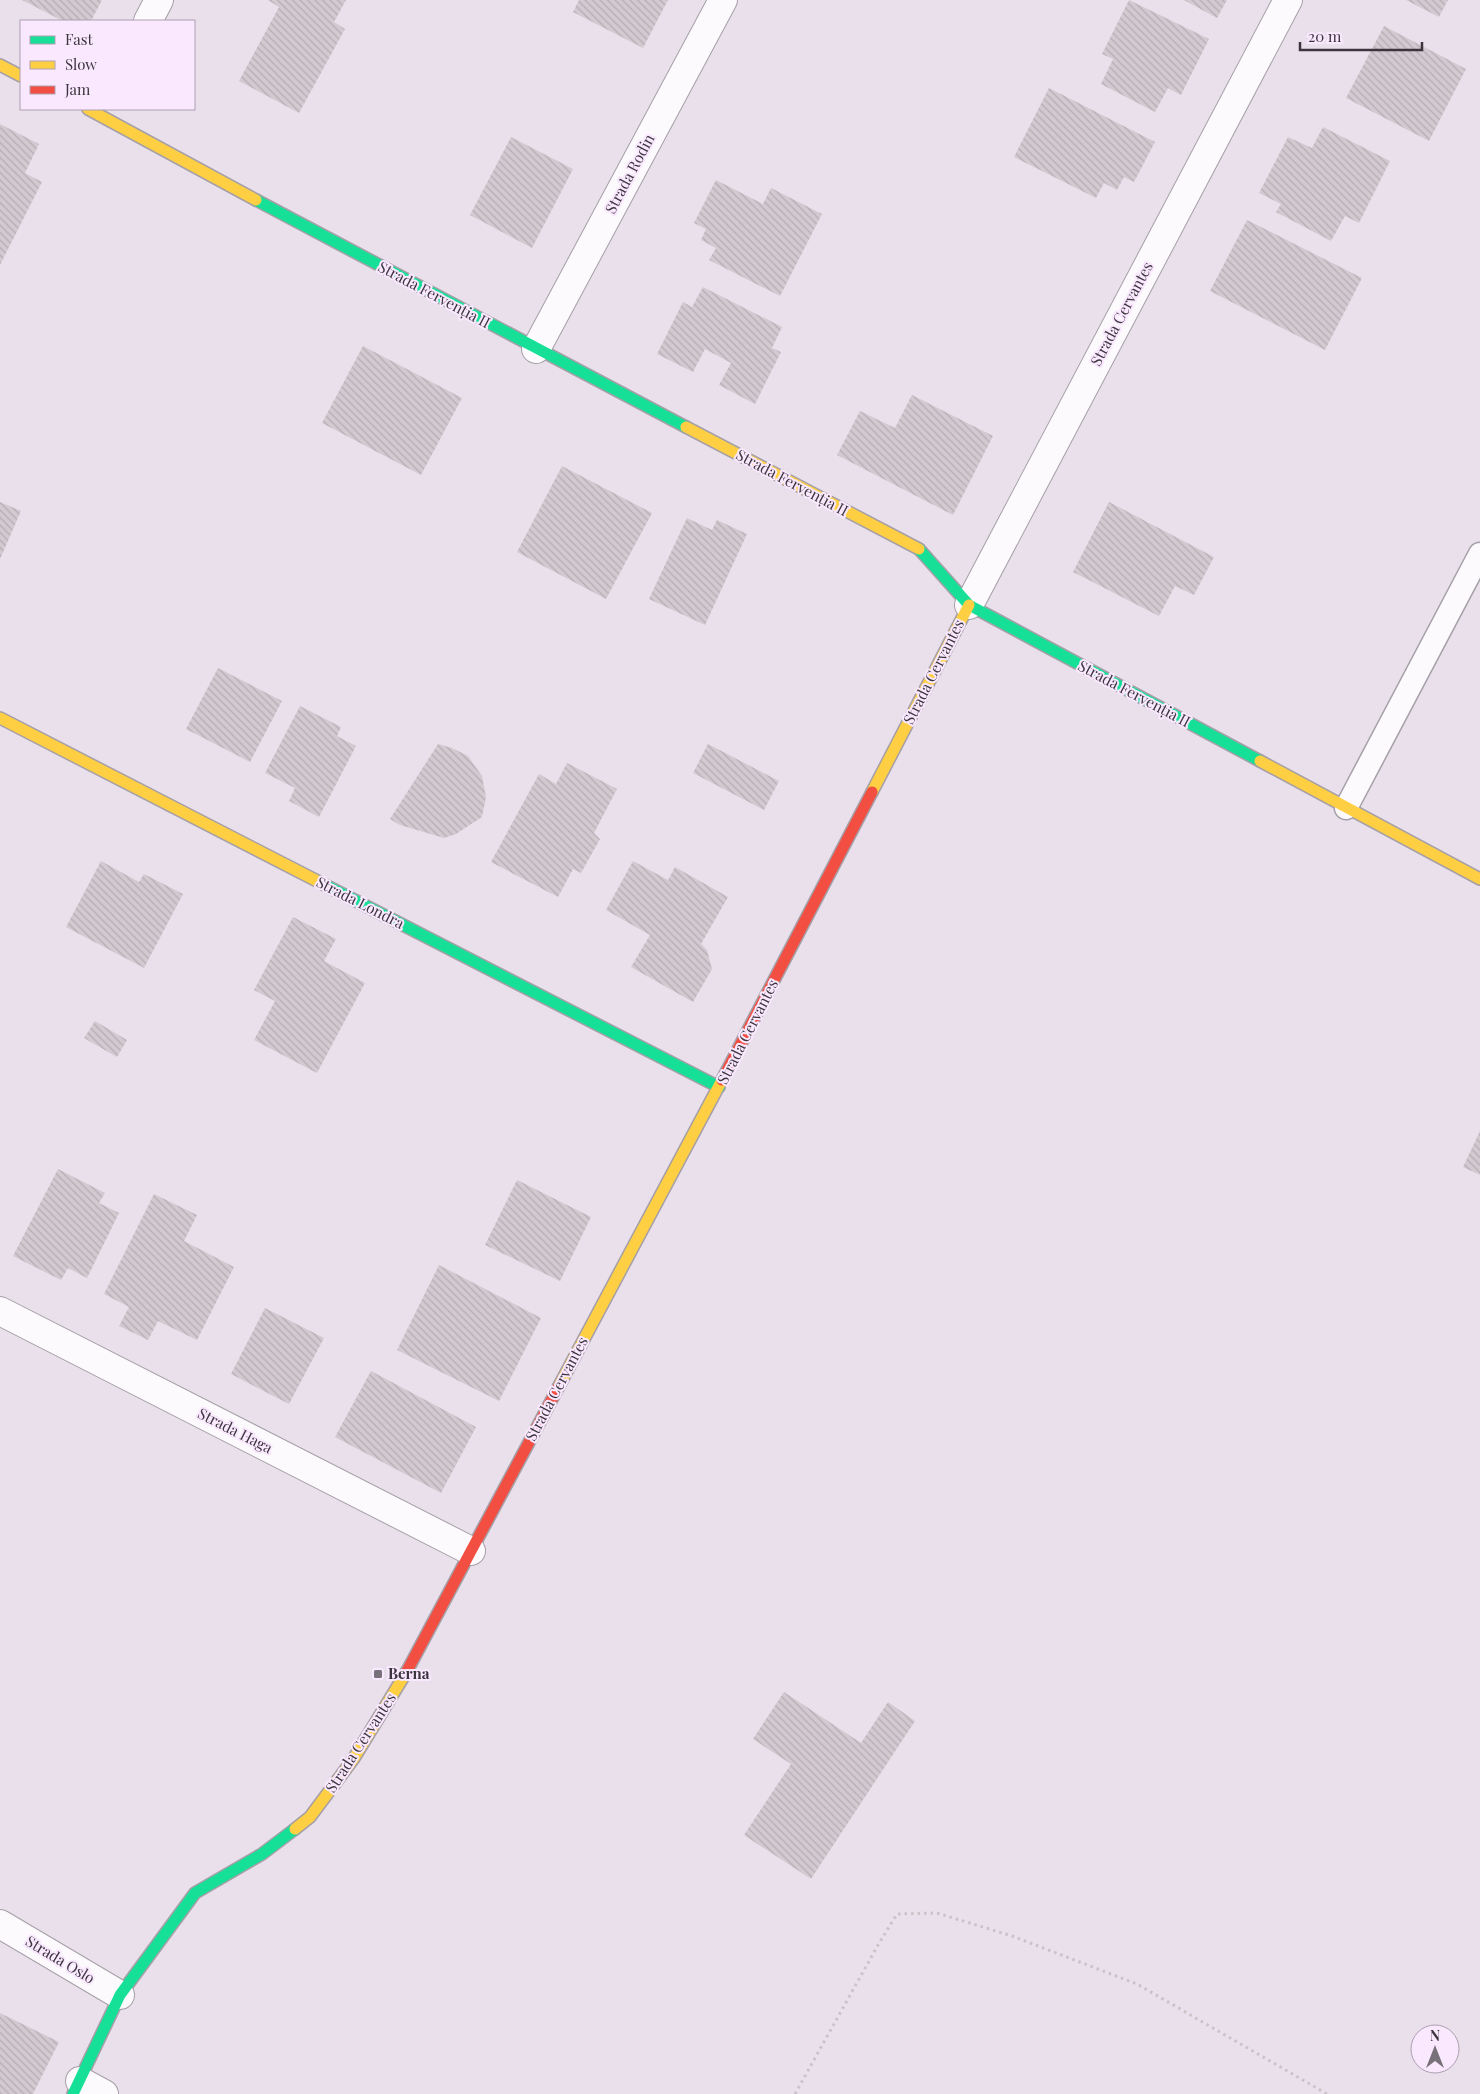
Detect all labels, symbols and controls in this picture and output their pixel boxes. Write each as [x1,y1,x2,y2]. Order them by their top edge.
legend [20,20,195,110]
scale bar [1300,20,1422,52]
text: 20 m [1308,26,1342,46]
text: Fast [65,29,94,49]
text: Slow [65,54,97,74]
text: Jam [64,79,91,99]
street label: Strada Rodin [600,130,658,217]
street label: Strada Fervenția II [375,256,494,332]
street label: Strada Cervantes [1085,258,1157,369]
street label: Strada Fervenția II [733,444,852,520]
street label: Strada Cervantes [898,616,968,727]
street label: Strada Fervenția II [1075,655,1194,731]
street label: Strada Londra [313,871,408,933]
street label: Strada Cervantes [712,976,782,1087]
street label: Strada Cervantes [520,1333,592,1444]
street label: Strada Haga [195,1403,277,1458]
place label: Berna [388,1663,430,1683]
marker: Berna [372,1668,384,1680]
street label: Strada Cervantes [320,1689,400,1796]
street label: Strada Oslo [22,1931,99,1988]
north arrow [1410,2024,1460,2074]
text: N [1430,2026,1440,2045]

